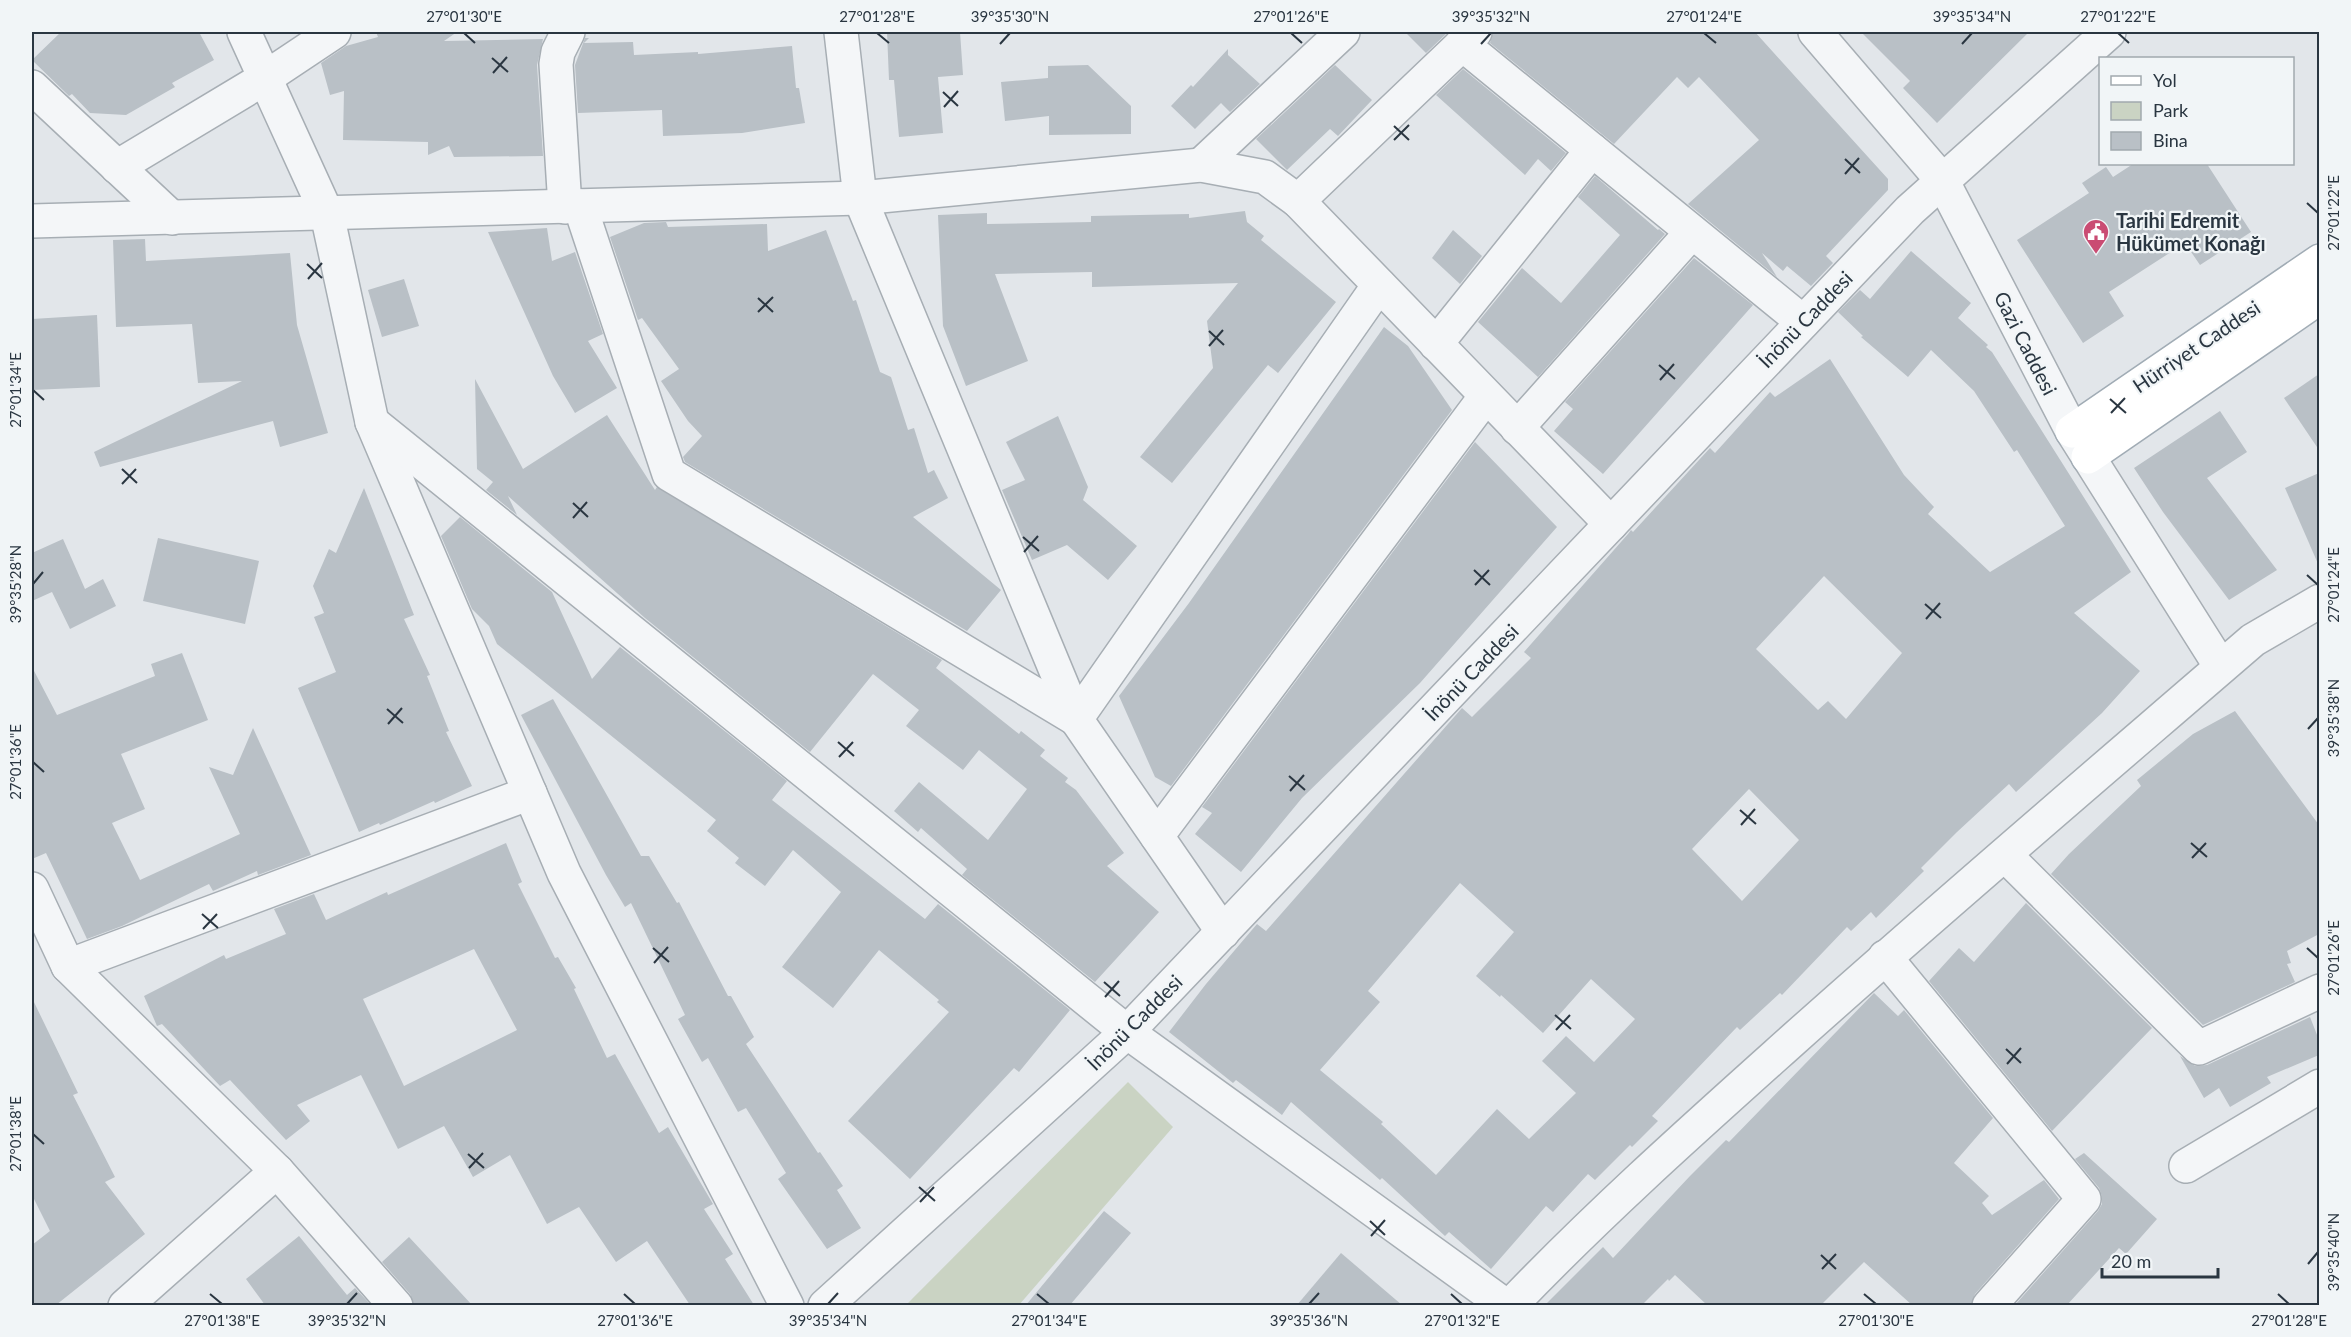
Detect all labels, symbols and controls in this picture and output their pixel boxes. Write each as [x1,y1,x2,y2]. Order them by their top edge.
text: 27°01'30"E [426,7,502,25]
text: 27°01'28"E [839,7,915,25]
text: 39°35'30"N [971,7,1049,25]
text: 27°01'26"E [1253,7,1329,25]
text: 39°35'32"N [1452,7,1530,25]
text: 27°01'24"E [1666,7,1742,25]
text: 39°35'34"N [1933,7,2011,25]
text: 27°01'22"E [2080,7,2156,25]
legend [2099,57,2294,165]
text: Yol [2153,69,2177,91]
text: Park [2153,99,2189,121]
text: Bina [2153,129,2188,151]
text: 27°01'22"E [2324,175,2342,251]
place label: Tarihi Edremit Hükümet Konağı [2116,208,2266,255]
public building icon: Tarihi Edremit Hükümet Konağı [2081,217,2111,255]
street label: İnönü Caddesi [1753,266,1857,372]
street label: Gazi Caddesi [1990,287,2062,399]
street label: Hürriyet Caddesi [2128,295,2264,397]
text: 27°01'34"E [6,352,24,428]
text: 39°35'28"N [6,545,24,623]
text: 27°01'24"E [2324,547,2342,623]
street label: İnönü Caddesi [1419,619,1523,725]
text: 39°35'38"N [2324,679,2342,757]
text: 27°01'36"E [6,724,24,800]
text: 27°01'26"E [2324,920,2342,996]
street label: İnönü Caddesi [1081,969,1187,1075]
text: 27°01'38"E [6,1096,24,1172]
text: 39°35'40"N [2324,1213,2342,1291]
scale bar [2102,1241,2218,1279]
text: 20 m [2111,1250,2151,1272]
text: 27°01'38"E [184,1311,260,1329]
text: 39°35'32"N [308,1311,386,1329]
text: 27°01'36"E [597,1311,673,1329]
text: 39°35'34"N [789,1311,867,1329]
text: 27°01'34"E [1011,1311,1087,1329]
text: 39°35'36"N [1270,1311,1348,1329]
text: 27°01'32"E [1424,1311,1500,1329]
text: 27°01'30"E [1838,1311,1914,1329]
text: 27°01'28"E [2251,1311,2327,1329]

